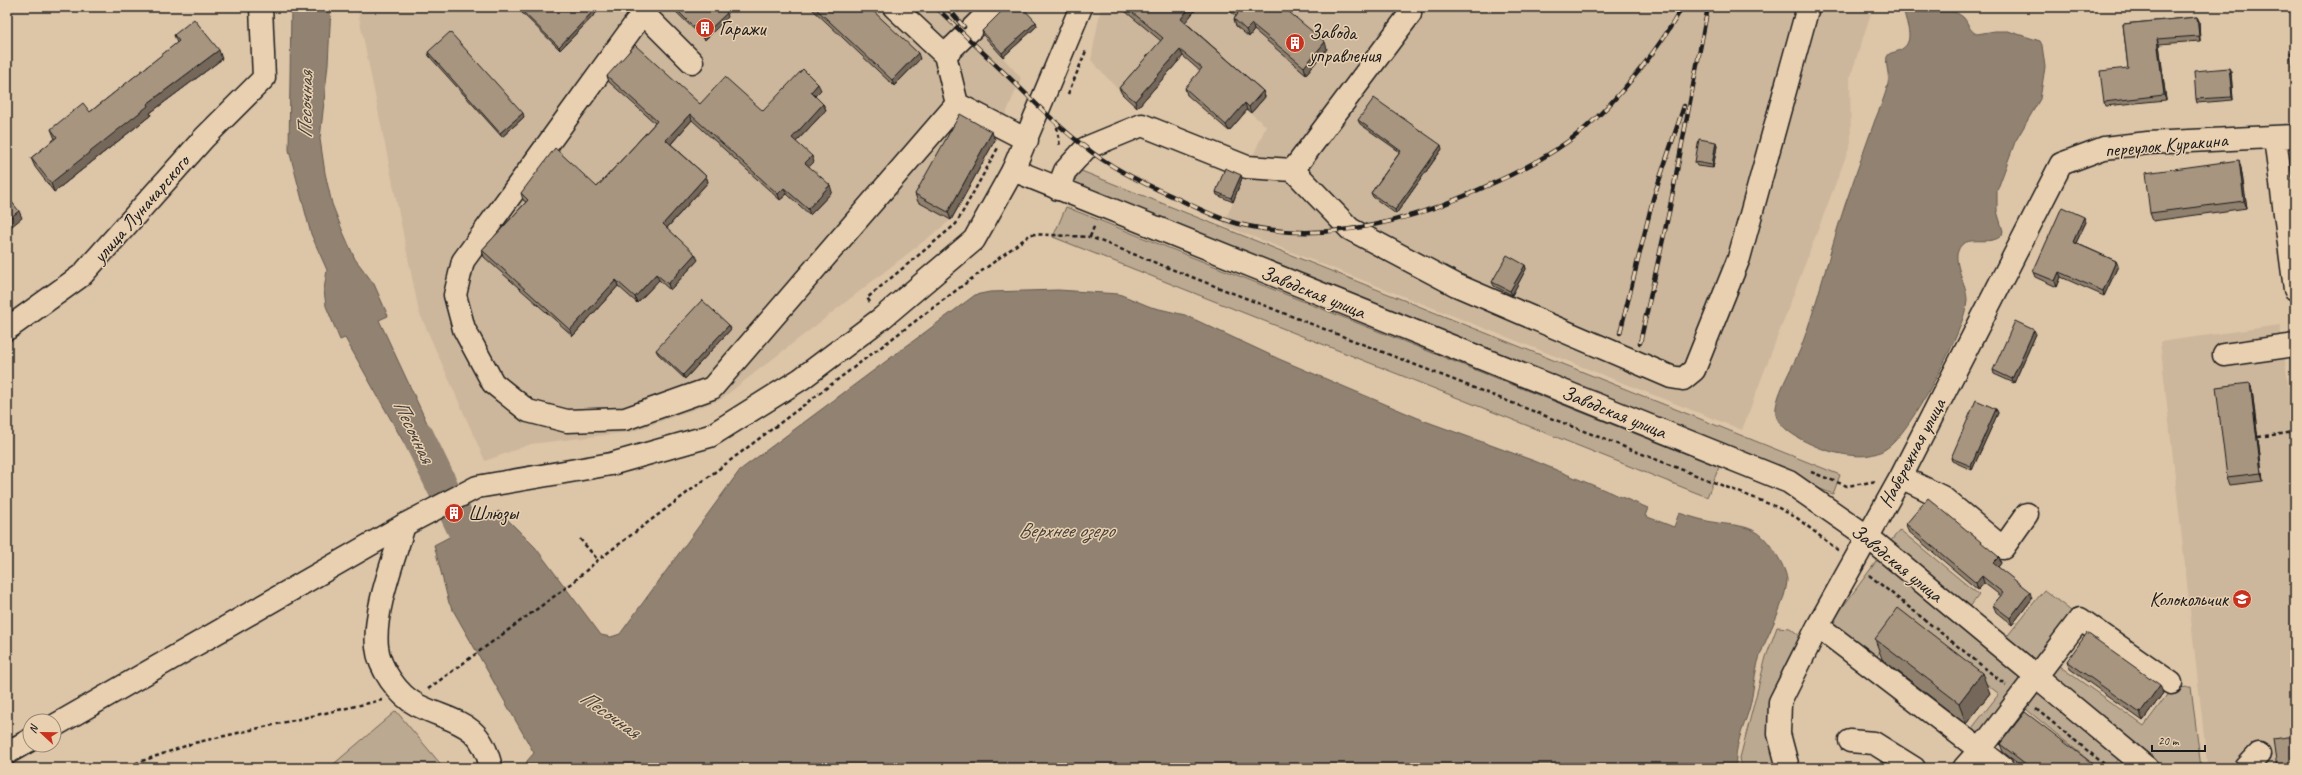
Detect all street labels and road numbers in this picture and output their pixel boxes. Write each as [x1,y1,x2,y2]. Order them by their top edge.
street label: переулок Куракина [2104,127,2230,163]
street label: улица Луначарского [86,148,196,269]
street label: Заводская улица [1257,260,1370,325]
street label: Заводская улица [1558,380,1671,445]
street label: Набережная улица [1873,392,1952,512]
street label: Заводская улица [1846,518,1949,608]

